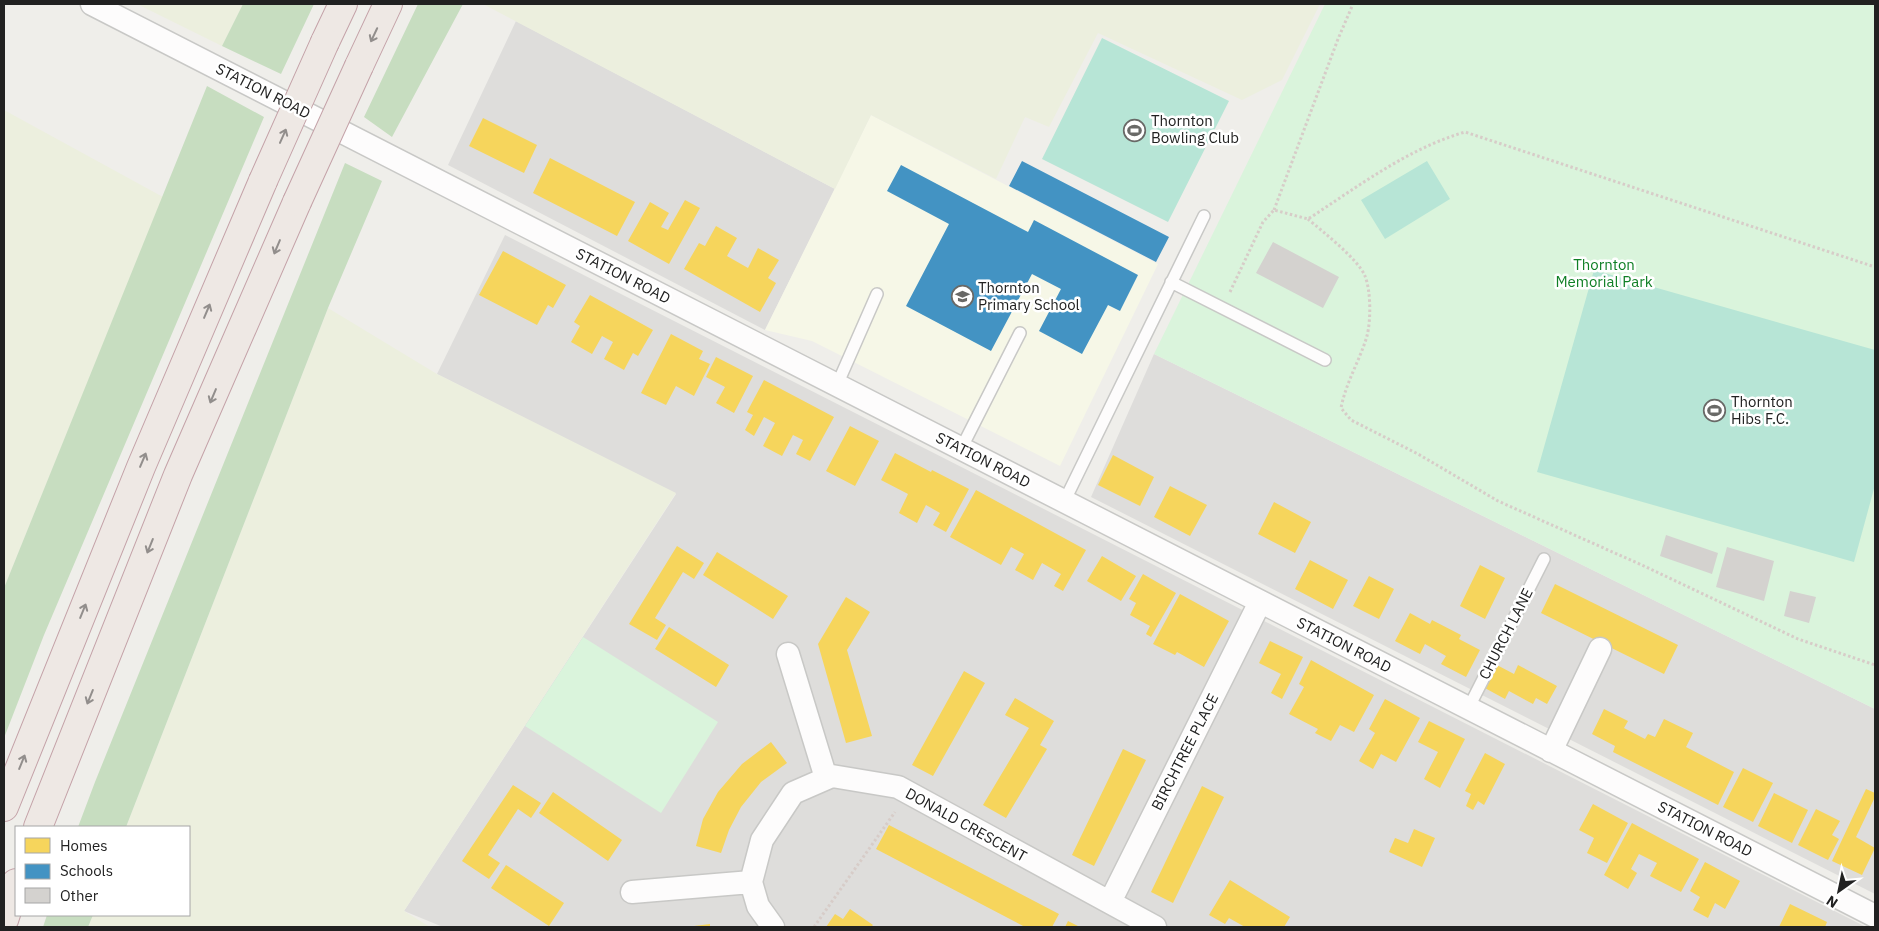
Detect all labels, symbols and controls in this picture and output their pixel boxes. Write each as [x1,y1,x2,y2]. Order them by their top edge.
one-way arrow [369,27,378,42]
street label: STATION ROAD [213,59,314,123]
place label: Thornton Bowling Club [1151,111,1239,147]
sports icon: Thornton Bowling Club [1123,118,1147,142]
one-way arrow [279,129,288,144]
one-way arrow [272,239,282,254]
street label: STATION ROAD [573,244,674,308]
park label: Thornton Memorial Park [1555,255,1653,291]
place label: Thornton Primary School [978,278,1080,314]
school or university icon: Thornton Primary School [950,285,974,309]
one-way arrow [203,304,213,319]
one-way arrow [207,388,217,403]
place label: Thornton Hibs F.C. [1731,392,1793,428]
sports icon: Thornton Hibs F.C. [1703,399,1727,423]
street label: STATION ROAD [933,428,1034,492]
one-way arrow [139,453,149,468]
one-way arrow [145,538,154,553]
street label: CHURCH LANE [1474,585,1537,683]
one-way arrow [78,604,88,619]
street label: STATION ROAD [1294,613,1395,677]
one-way arrow [85,689,94,704]
street label: BIRCHTREE PLACE [1147,690,1222,813]
one-way arrow [18,755,27,770]
street label: DONALD CRESCENT [902,783,1031,866]
street label: STATION ROAD [1655,797,1756,861]
legend [15,826,190,916]
text: Homes [60,836,108,855]
text: Schools [60,861,113,880]
north arrow [1814,866,1864,916]
text: Other [60,886,99,905]
text: N [1823,892,1841,912]

